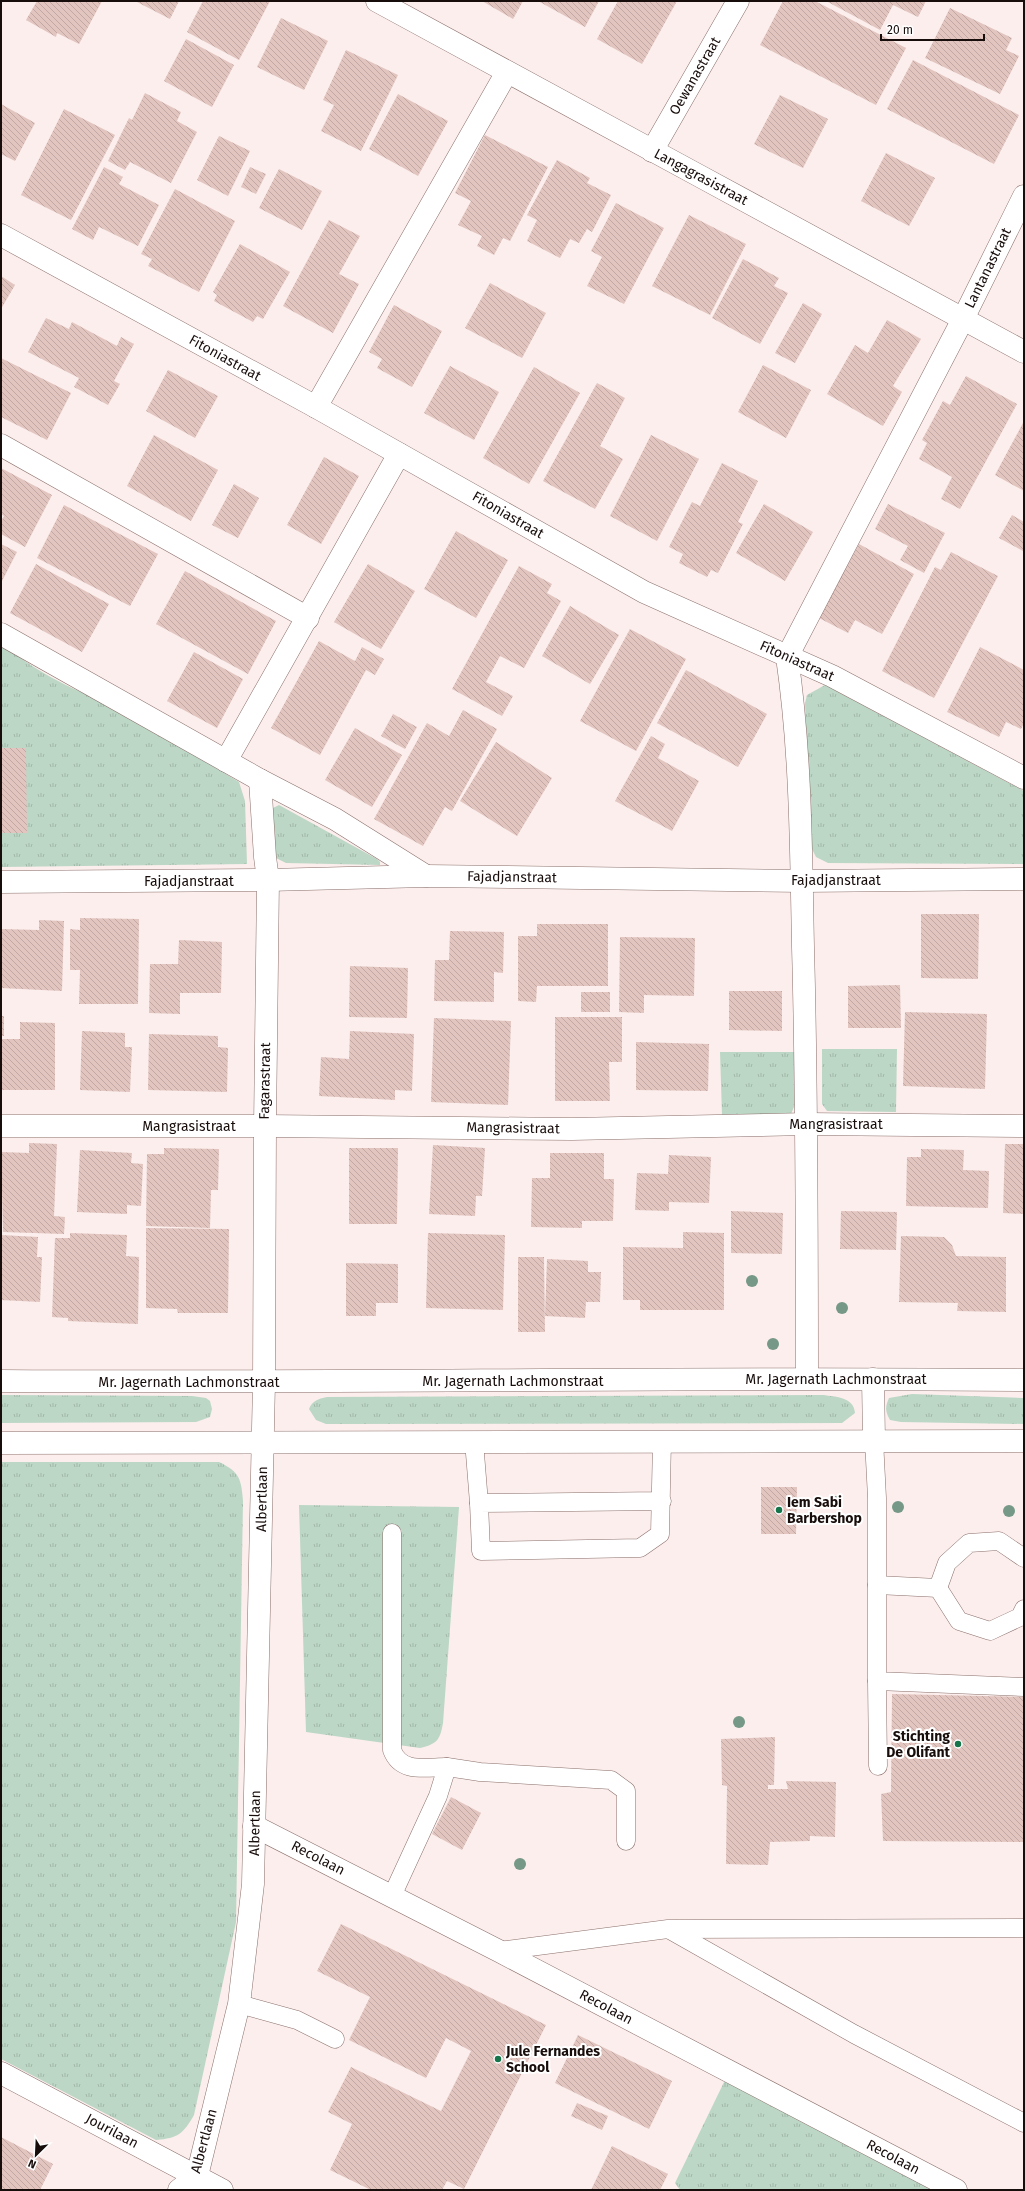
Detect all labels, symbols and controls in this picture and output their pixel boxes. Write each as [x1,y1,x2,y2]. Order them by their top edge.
scale bar [881,16,984,42]
text: 20 m [887,23,913,37]
street label: Oewanastraat [666,33,725,118]
street label: Langagrasistraat [651,145,752,209]
street label: Lantanastraat [961,224,1015,311]
street label: Fitoniastraat [186,331,265,385]
street label: Fitoniastraat [469,488,548,543]
street label: Fitoniastraat [757,637,838,685]
street label: Fajadjanstraat [467,868,558,886]
street label: Fajadjanstraat [791,872,882,889]
street label: Fajadjanstraat [144,873,235,890]
street label: Fagarastraat [256,1041,274,1120]
street label: Mangrasistraat [789,1116,884,1133]
street label: Mangrasistraat [142,1118,237,1135]
street label: Mangrasistraat [466,1119,561,1137]
street label: Mr. Jagernath Lachmonstraat [745,1371,928,1388]
street label: Mr. Jagernath Lachmonstraat [422,1373,605,1390]
street label: Mr. Jagernath Lachmonstraat [98,1374,281,1391]
street label: Albertlaan [253,1466,271,1532]
place label: Iem Sabi Barbershop [787,1494,862,1527]
marker: Iem Sabi Barbershop [774,1505,784,1515]
place label: Stichting De Olifant [886,1728,951,1761]
marker: Stichting De Olifant [953,1739,963,1749]
street label: Albertlaan [246,1790,264,1856]
street label: Recolaan [288,1837,348,1879]
street label: Recolaan [576,1986,636,2028]
place label: Jule Fernandes School [505,2043,600,2076]
marker: Jule Fernandes School [493,2054,503,2064]
street label: Albertlaan [187,2107,221,2175]
street label: Jourilaan [83,2110,141,2152]
north arrow [16,2135,56,2175]
street label: Recolaan [863,2136,923,2178]
text: N [26,2156,38,2171]

